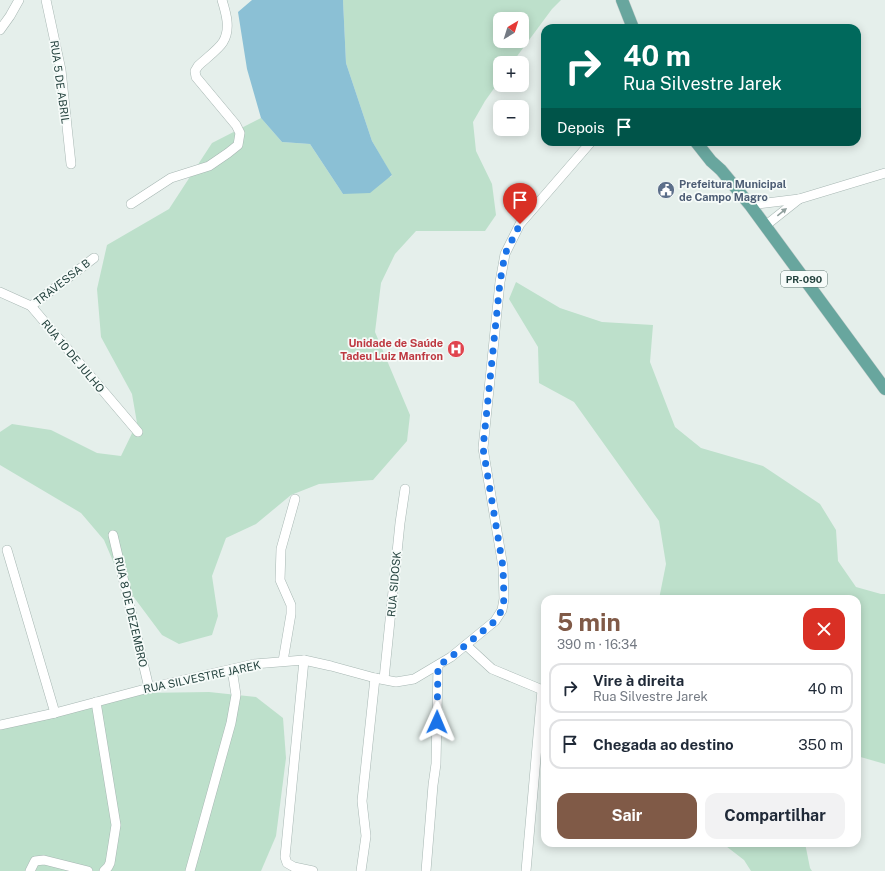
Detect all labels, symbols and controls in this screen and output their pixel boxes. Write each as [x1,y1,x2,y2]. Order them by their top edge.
north arrow [493,12,529,48]
map controls [493,12,529,136]
text: 40 m [623,39,691,72]
street label: RUA 5 DE ABRIL [48,40,72,124]
icon: right [557,40,609,92]
button: + [493,56,529,92]
text: Rua Silvestre Jarek [623,73,782,94]
button: − [493,100,529,136]
icon: arrive [613,116,635,138]
text: Depois [557,119,605,136]
place label: Prefeitura Municipal de Campo Magro [679,178,787,203]
public building icon: Prefeitura Municipal de Campo Magro [656,180,676,200]
pin [503,183,537,224]
icon: arrive [509,189,531,211]
one-way arrow [777,208,787,217]
street label: TRAVESSA B [32,257,92,307]
road number: PR-090 [781,271,827,287]
street label: RUA 10 DE JULHO [39,317,107,395]
place label: Unidade de Saúde Tadeu Luiz Manfron [340,337,443,362]
hospital icon: Unidade de Saúde Tadeu Luiz Manfron [446,339,466,359]
street label: RUA SIDOSK [385,550,403,617]
street label: RUA 8 DE DEZEMBRO [112,556,150,668]
text: 5 min [557,608,621,636]
button: close [803,608,845,650]
text: 390 m · 16:34 [557,637,637,652]
street label: RUA SILVESTRE JAREK [142,659,262,695]
text: Vire à direita [593,672,684,689]
icon: right [559,677,581,699]
text: 40 m [808,680,843,697]
text: Rua Silvestre Jarek [593,689,708,704]
position arrow [416,701,458,743]
icon: arrive [559,733,581,755]
text: Chegada ao destino [593,736,734,753]
text: 350 m [798,736,843,753]
button: Sair [557,793,697,839]
button: Compartilhar [705,793,845,839]

